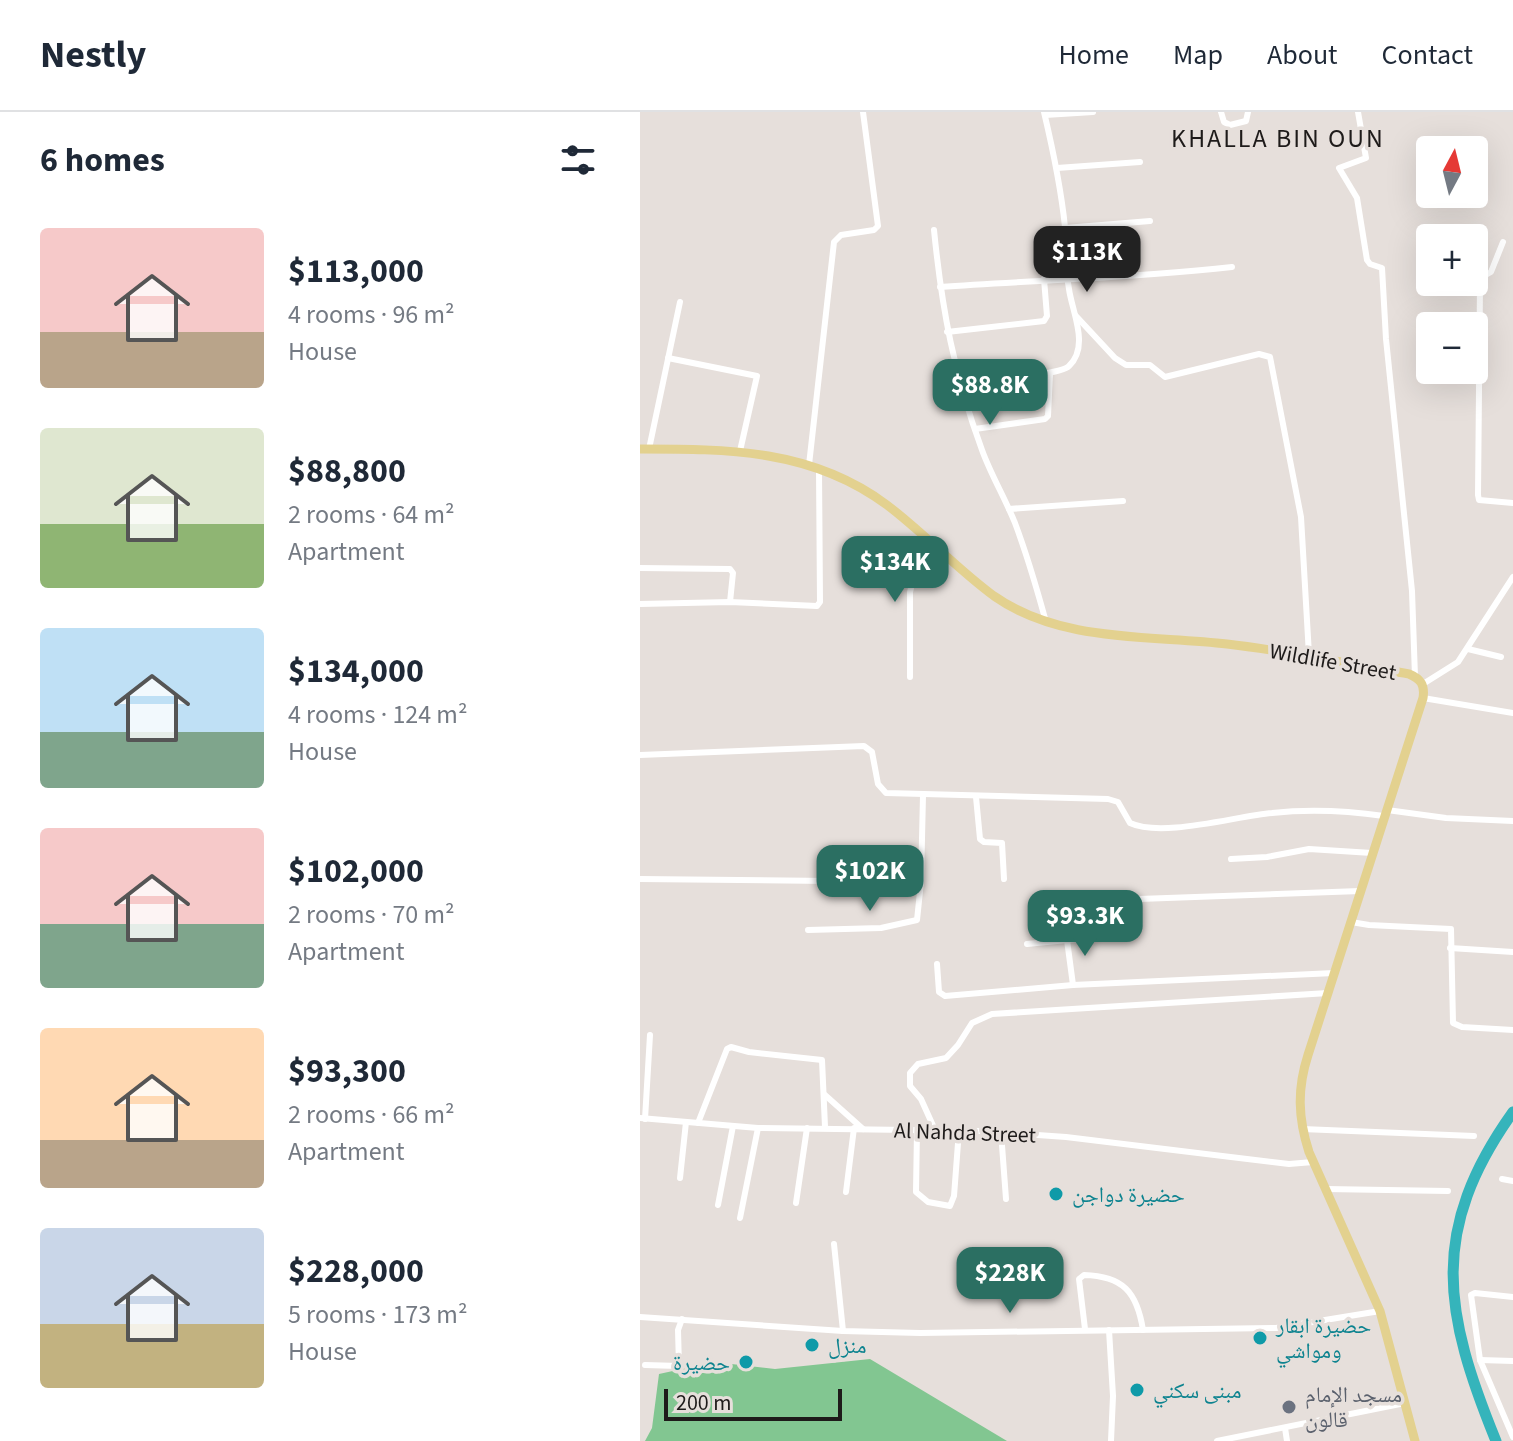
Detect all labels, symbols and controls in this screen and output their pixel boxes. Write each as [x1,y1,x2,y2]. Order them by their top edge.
text: Nestly [40,28,146,82]
text: Home [1058,35,1129,75]
text: Map [1173,35,1223,75]
text: About [1267,35,1338,75]
text: Contact [1382,35,1473,75]
district label: KHALLA BIN OUN [1171,120,1385,157]
text: 6 homes [40,136,165,185]
north arrow [1416,136,1488,208]
map controls [1416,136,1488,384]
icon: filters [556,138,600,182]
button: + [1416,224,1488,296]
pin: $113K [1031,226,1143,294]
text: $113K [1052,233,1122,270]
text: $113,000 [288,247,424,296]
icon: home [104,260,200,356]
text: 4 rooms · 96 m² [288,296,455,333]
button: − [1416,312,1488,384]
text: House [288,333,357,370]
pin: $88.8K [925,359,1055,427]
text: $88.8K [951,366,1029,403]
text: $88,800 [288,447,406,496]
icon: home [104,460,200,556]
text: 2 rooms · 64 m² [288,496,455,533]
text: Apartment [288,533,405,570]
pin: $134K [839,536,951,604]
text: $134K [860,543,930,580]
street label: Wildlife Street [1267,635,1399,689]
text: $134,000 [288,647,424,696]
icon: home [104,660,200,756]
text: 4 rooms · 124 m² [288,696,467,733]
text: House [288,733,357,770]
pin: $102K [814,845,926,913]
text: $102,000 [288,847,424,896]
text: $102K [835,852,905,889]
icon: home [104,860,200,956]
pin: $93.3K [1020,890,1150,958]
text: 2 rooms · 70 m² [288,896,455,933]
text: $93.3K [1046,897,1124,934]
text: Apartment [288,933,405,970]
text: $93,300 [288,1047,406,1096]
icon: home [104,1060,200,1156]
text: 2 rooms · 66 m² [288,1096,455,1133]
street label: Al Nahda Street [893,1115,1037,1151]
text: Apartment [288,1133,405,1170]
place label: حضيرة دواجن [1072,1179,1185,1211]
marker: حضيرة دواجن [1047,1185,1065,1203]
text: $228,000 [288,1247,424,1296]
pin: $228K [954,1247,1066,1315]
text: $228K [975,1254,1045,1291]
icon: home [104,1260,200,1356]
text: 5 rooms · 173 m² [288,1296,467,1333]
place label: حضيرة ابقار ومواشي [1275,1310,1371,1368]
marker: حضيرة ابقار ومواشي [1251,1329,1269,1347]
place label: منزل [828,1330,866,1362]
text: House [288,1333,357,1370]
marker: منزل [803,1336,821,1354]
place label: حضيرة [673,1347,730,1379]
marker: حضيرة [737,1353,755,1371]
place label: مبنى سكني [1153,1375,1242,1408]
place label: مسجد الإمام قالون [1305,1379,1402,1436]
marker: مبنى سكني [1128,1381,1146,1399]
scale bar [664,1385,842,1421]
text: 200 m [676,1387,731,1419]
marker: مسجد الإمام قالون [1280,1398,1298,1416]

